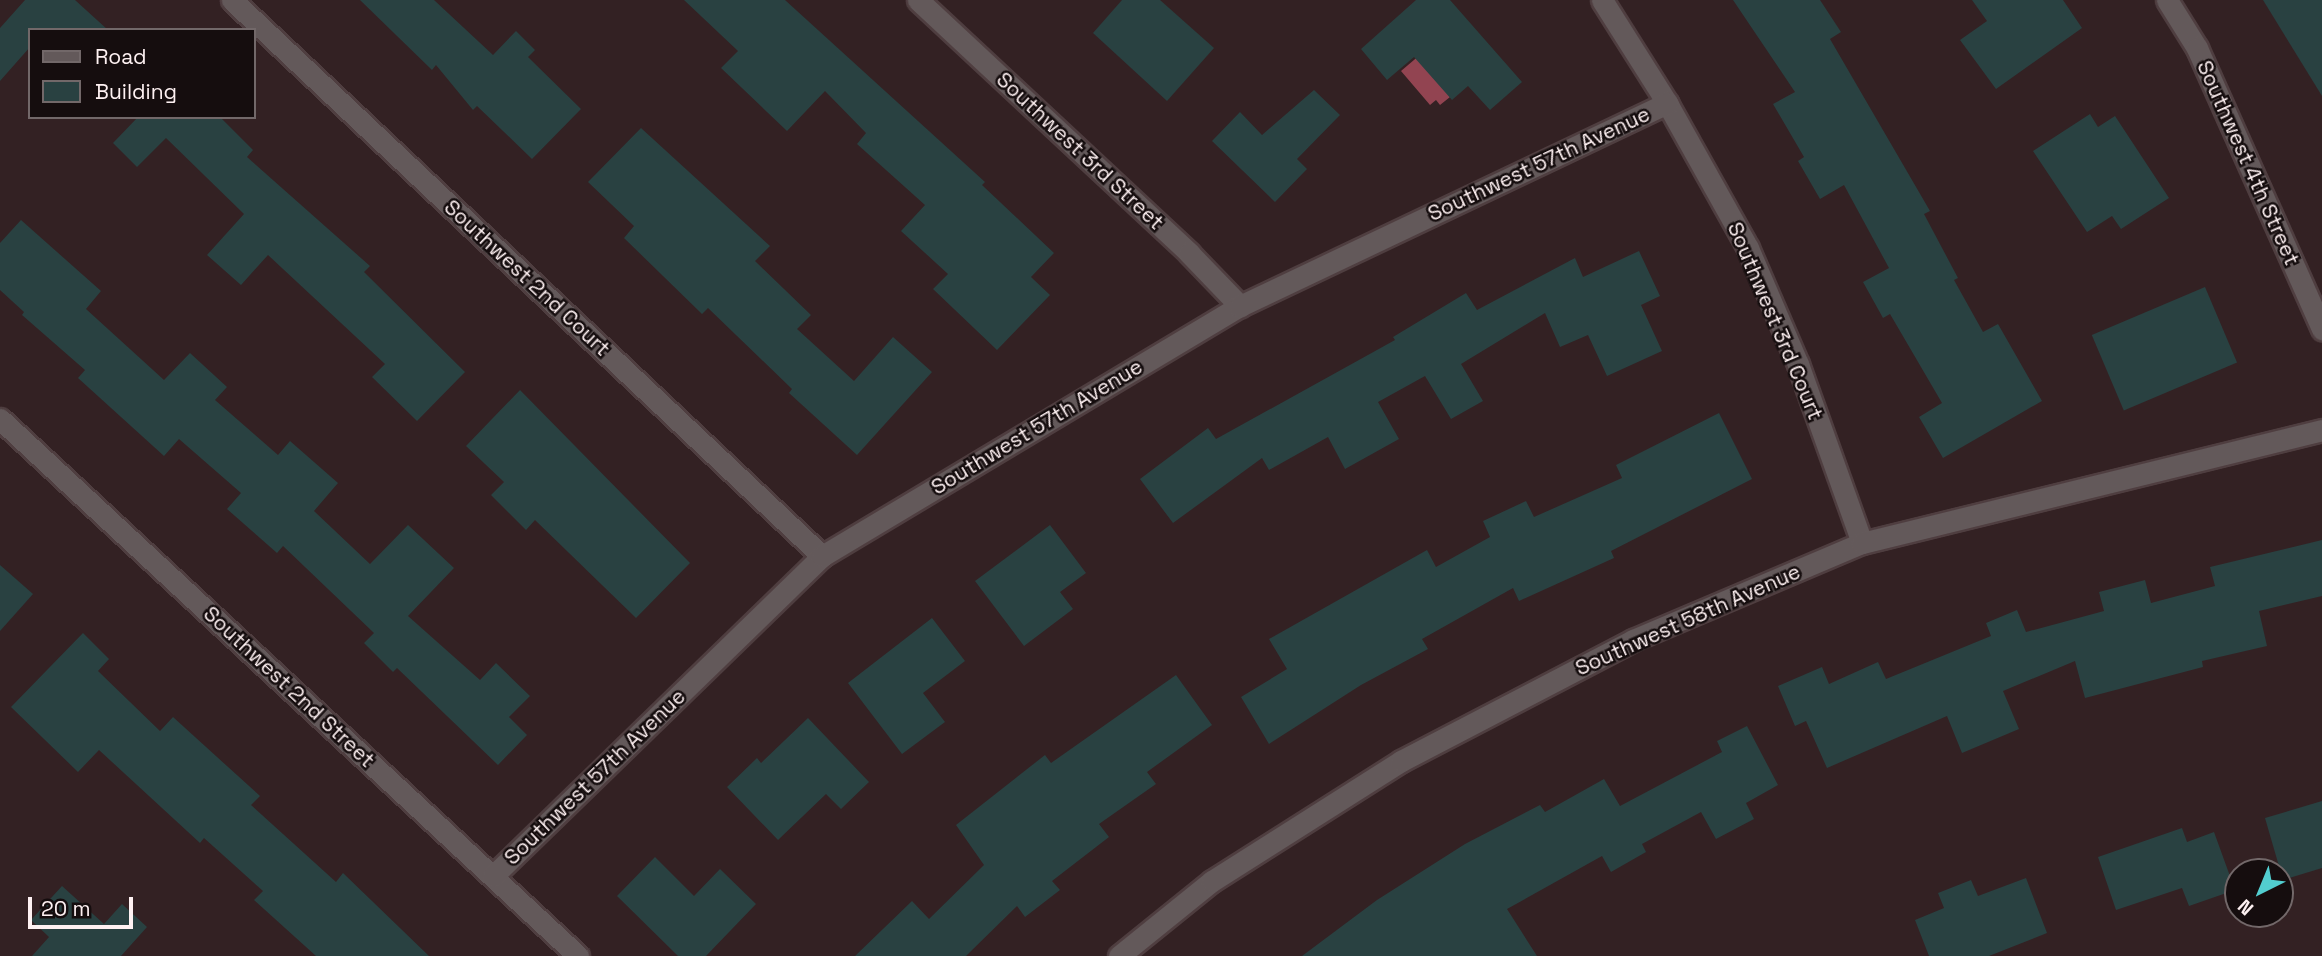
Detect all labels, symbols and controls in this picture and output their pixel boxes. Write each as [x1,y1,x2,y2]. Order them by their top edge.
legend [28,28,256,119]
text: Road [95,43,147,70]
street label: Southwest 4th Street [2191,57,2305,269]
street label: Southwest 3rd Street [991,67,1169,235]
text: Building [95,78,177,105]
street label: Southwest 57th Avenue [1424,101,1654,227]
street label: Southwest 2nd Court [439,195,615,361]
street label: Southwest 3rd Court [1722,218,1828,424]
street label: Southwest 57th Avenue [927,354,1147,500]
street label: Southwest 58th Avenue [1572,559,1804,681]
street label: Southwest 2nd Street [198,601,380,773]
street label: Southwest 57th Avenue [499,684,691,870]
north arrow [2224,858,2294,928]
scale bar [32,883,136,927]
text: N [2233,894,2259,921]
text: 20 m [41,895,91,922]

